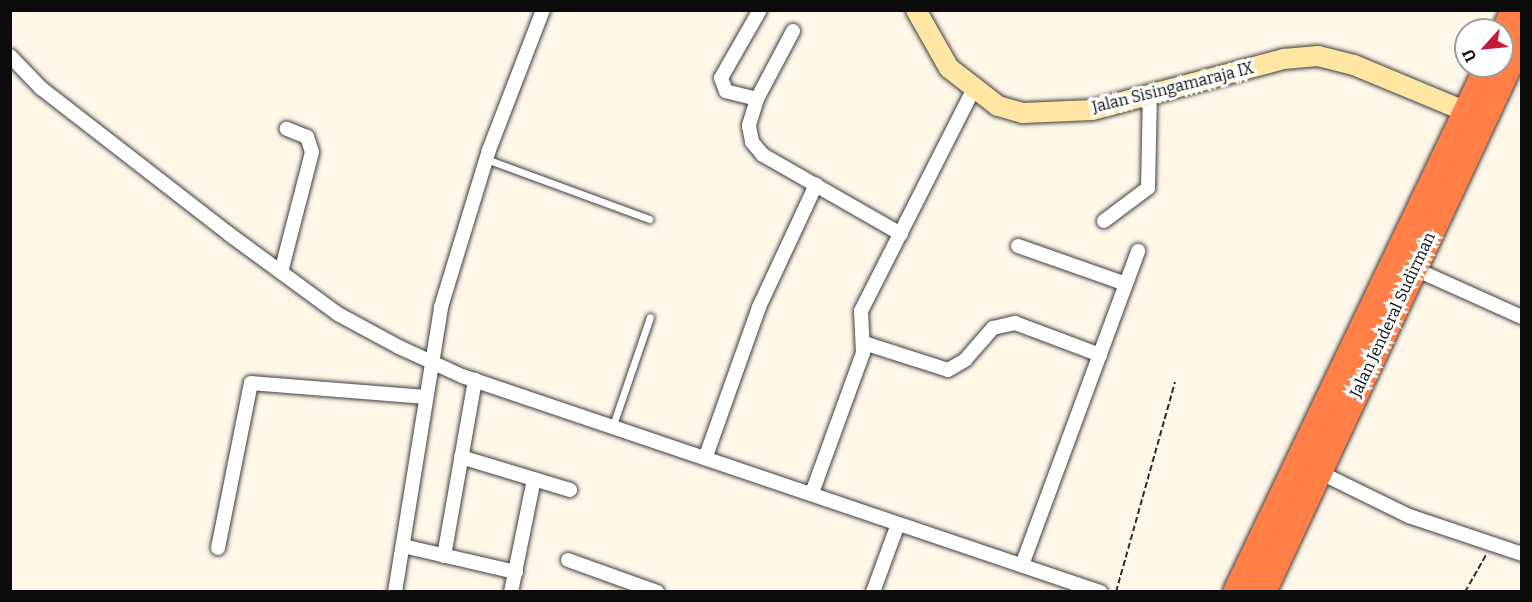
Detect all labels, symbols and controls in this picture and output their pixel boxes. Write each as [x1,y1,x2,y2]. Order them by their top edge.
north arrow [1454,18,1514,78]
text: U [1458,46,1480,65]
street label: Jalan Sisingamaraja IX [1090,59,1256,117]
street label: Jalan Jenderal Sudirman [1346,229,1440,401]

